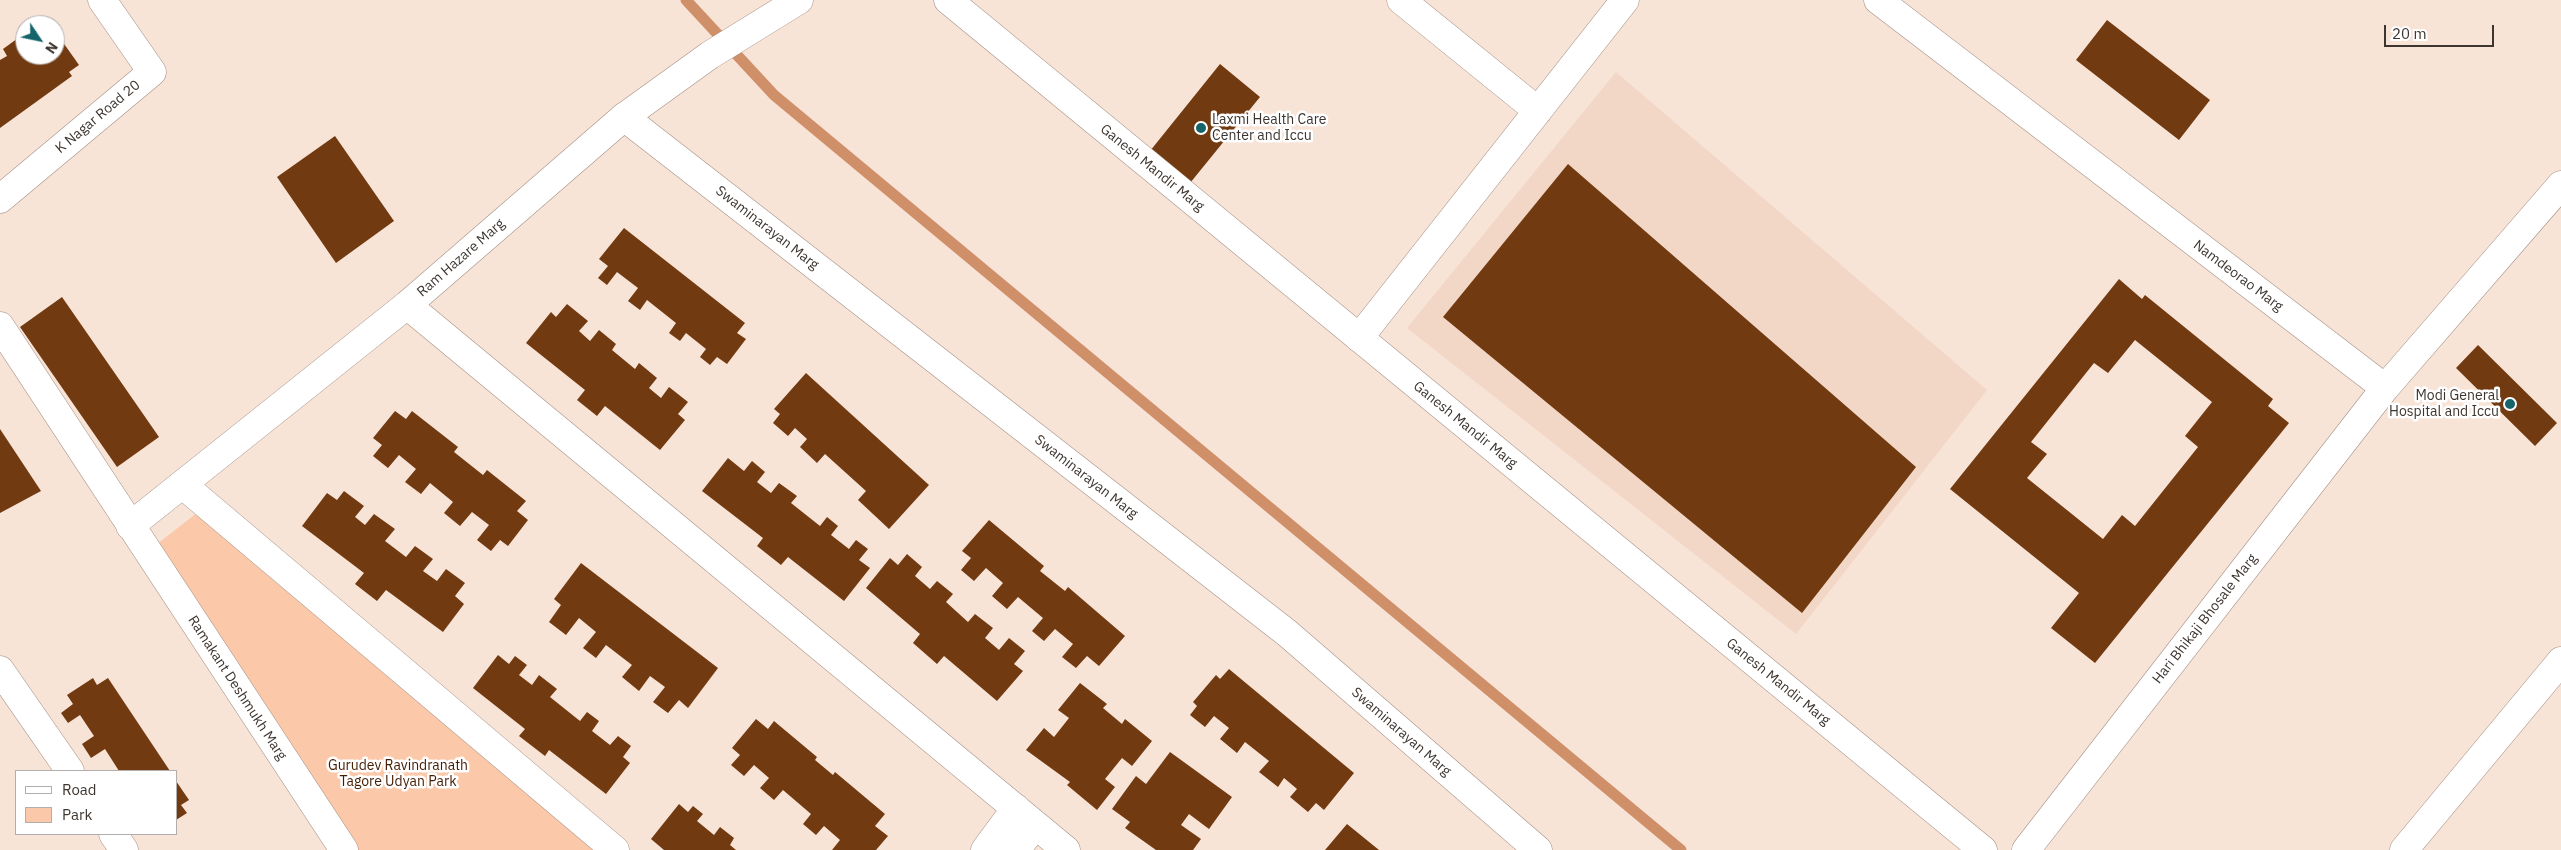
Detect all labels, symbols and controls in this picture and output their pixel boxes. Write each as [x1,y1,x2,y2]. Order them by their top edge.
north arrow [15,15,65,65]
scale bar [2386,15,2496,47]
text: 20 m [2392,24,2427,43]
text: N [41,39,62,57]
street label: K Nagar Road 20 [52,77,144,157]
place label: Laxmi Health Care Center and Iccu [1212,112,1326,144]
street label: Ganesh Mandir Marg [1097,121,1207,215]
marker: Laxmi Health Care Center and Iccu [1194,121,1208,135]
street label: Swaminarayan Marg [712,182,822,274]
street label: Ram Hazare Marg [414,215,508,301]
street label: Namdeorao Marg [2190,237,2286,315]
street label: Ganesh Mandir Marg [1410,378,1520,472]
place label: Modi General Hospital and Iccu [2389,388,2499,421]
marker: Modi General Hospital and Iccu [2503,397,2517,411]
street label: Swaminarayan Marg [1031,431,1141,523]
street label: Hari Bhikaji Bhosale Marg [2149,551,2261,687]
street label: Ramakant Deshmukh Marg [184,613,290,763]
street label: Ganesh Mandir Marg [1723,635,1833,729]
street label: Swaminarayan Marg [1348,684,1454,780]
park label: Gurudev Ravindranath Tagore Udyan Park [328,758,468,790]
legend [15,770,178,835]
text: Road [62,780,97,799]
text: Park [62,805,92,824]

